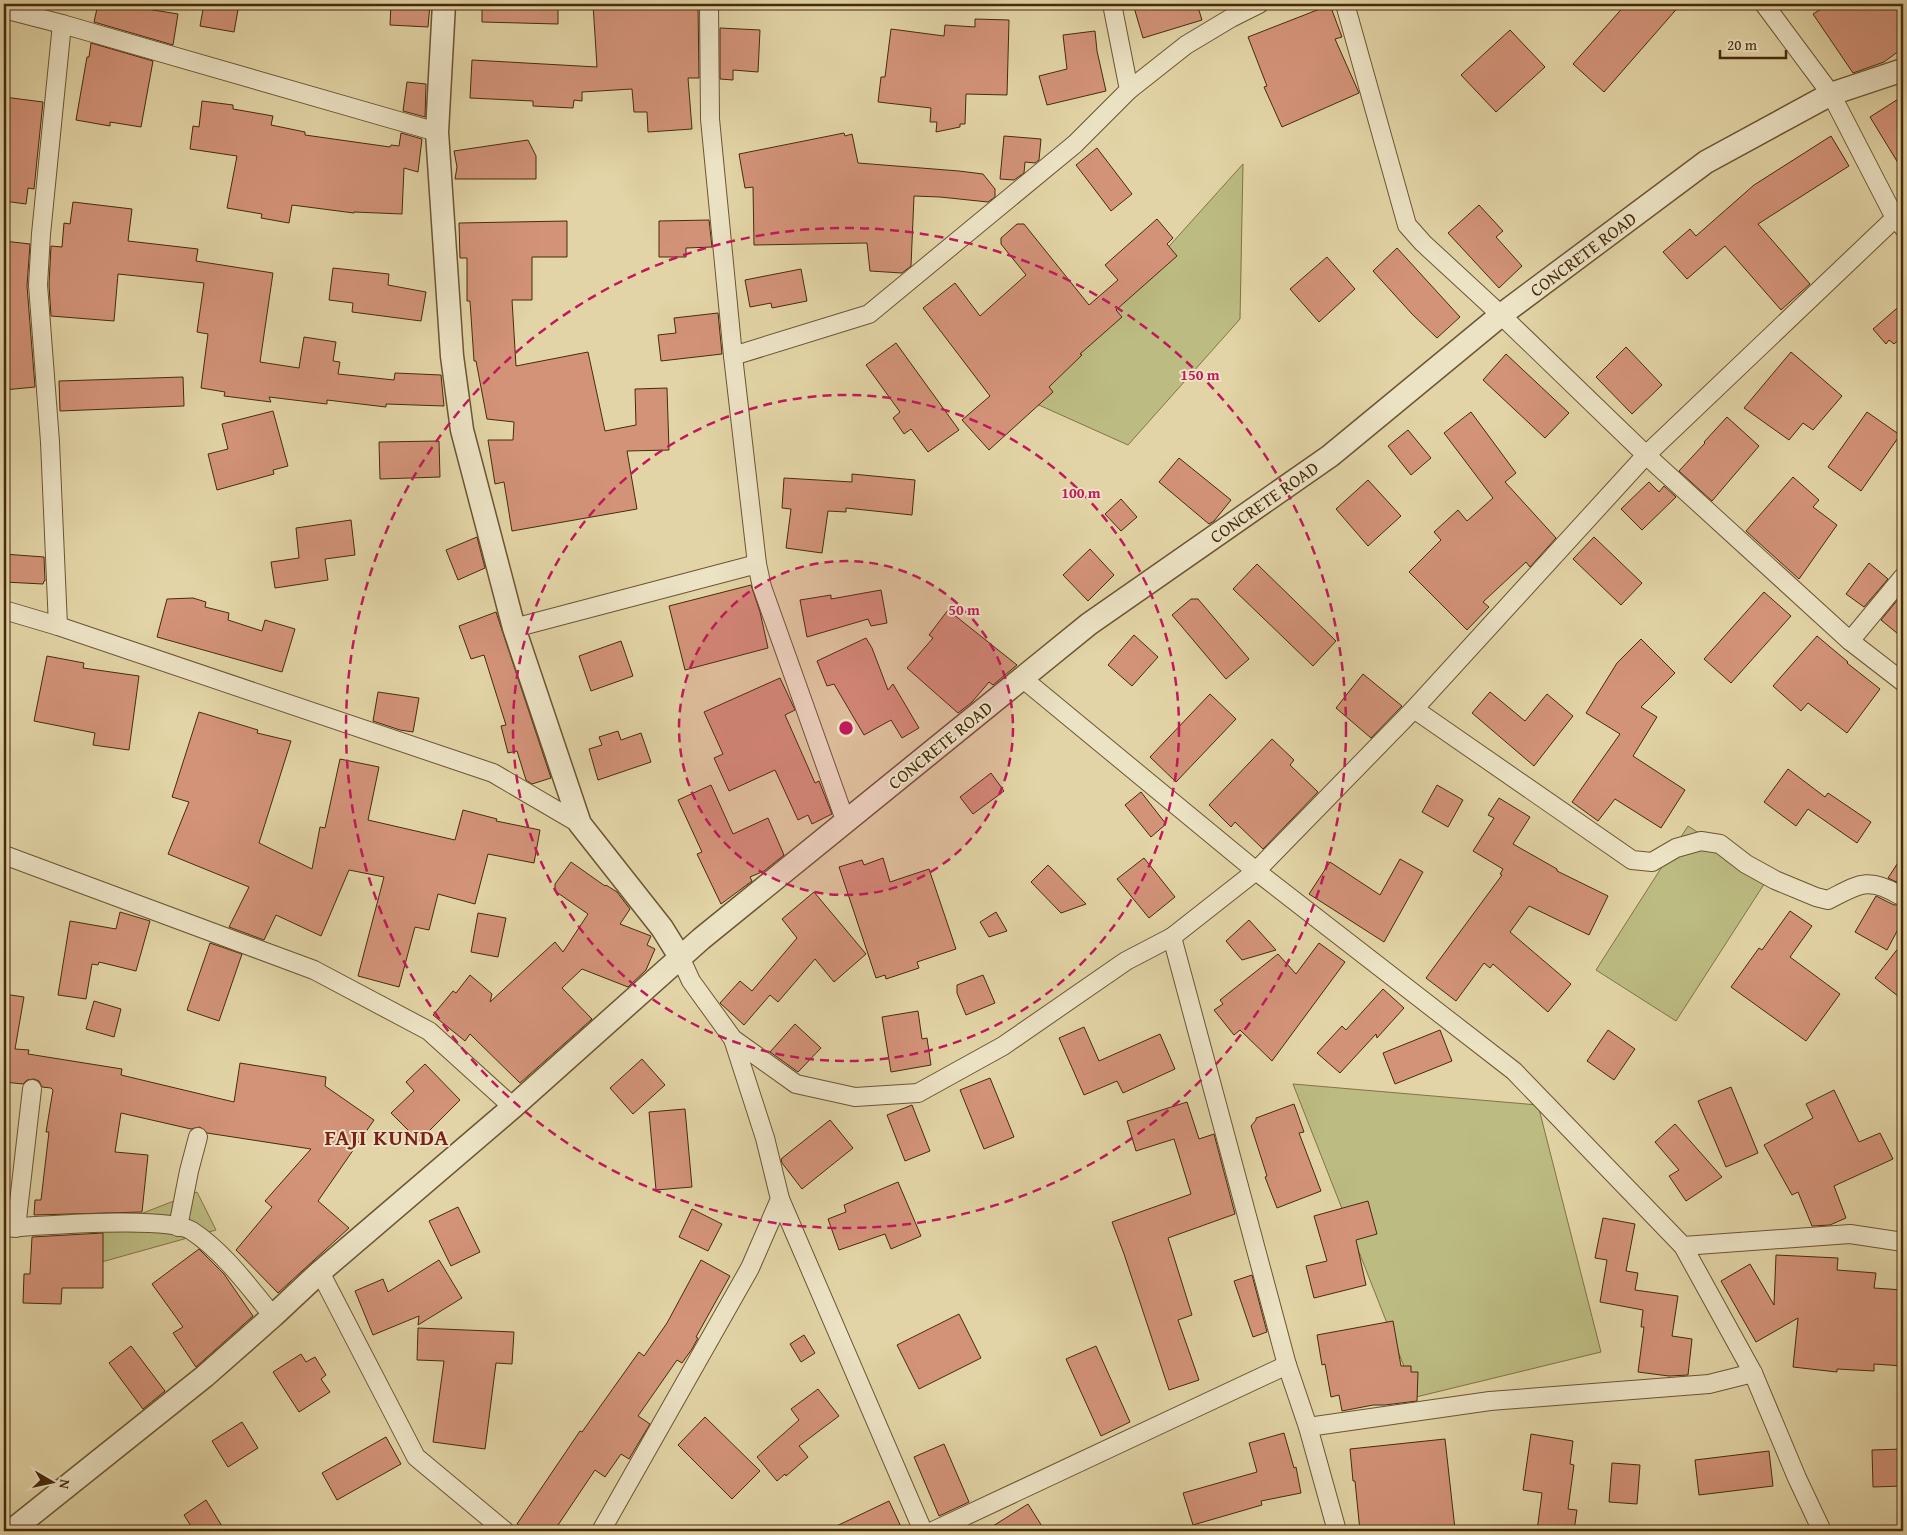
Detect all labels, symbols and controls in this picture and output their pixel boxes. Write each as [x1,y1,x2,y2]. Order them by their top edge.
scale bar [1720,28,1786,60]
text: 20 m [1727,34,1758,55]
street label: CONCRETE ROAD [1524,205,1642,303]
text: 150 m [1180,364,1220,385]
street label: CONCRETE ROAD [1204,454,1324,550]
text: 100 m [1061,482,1101,503]
text: 50 m [948,599,980,620]
street label: CONCRETE ROAD [882,694,998,796]
centre of rings [837,719,855,737]
district label: FAJI KUNDA [325,1121,449,1153]
north arrow [28,1458,78,1508]
text: N [54,1478,75,1491]

